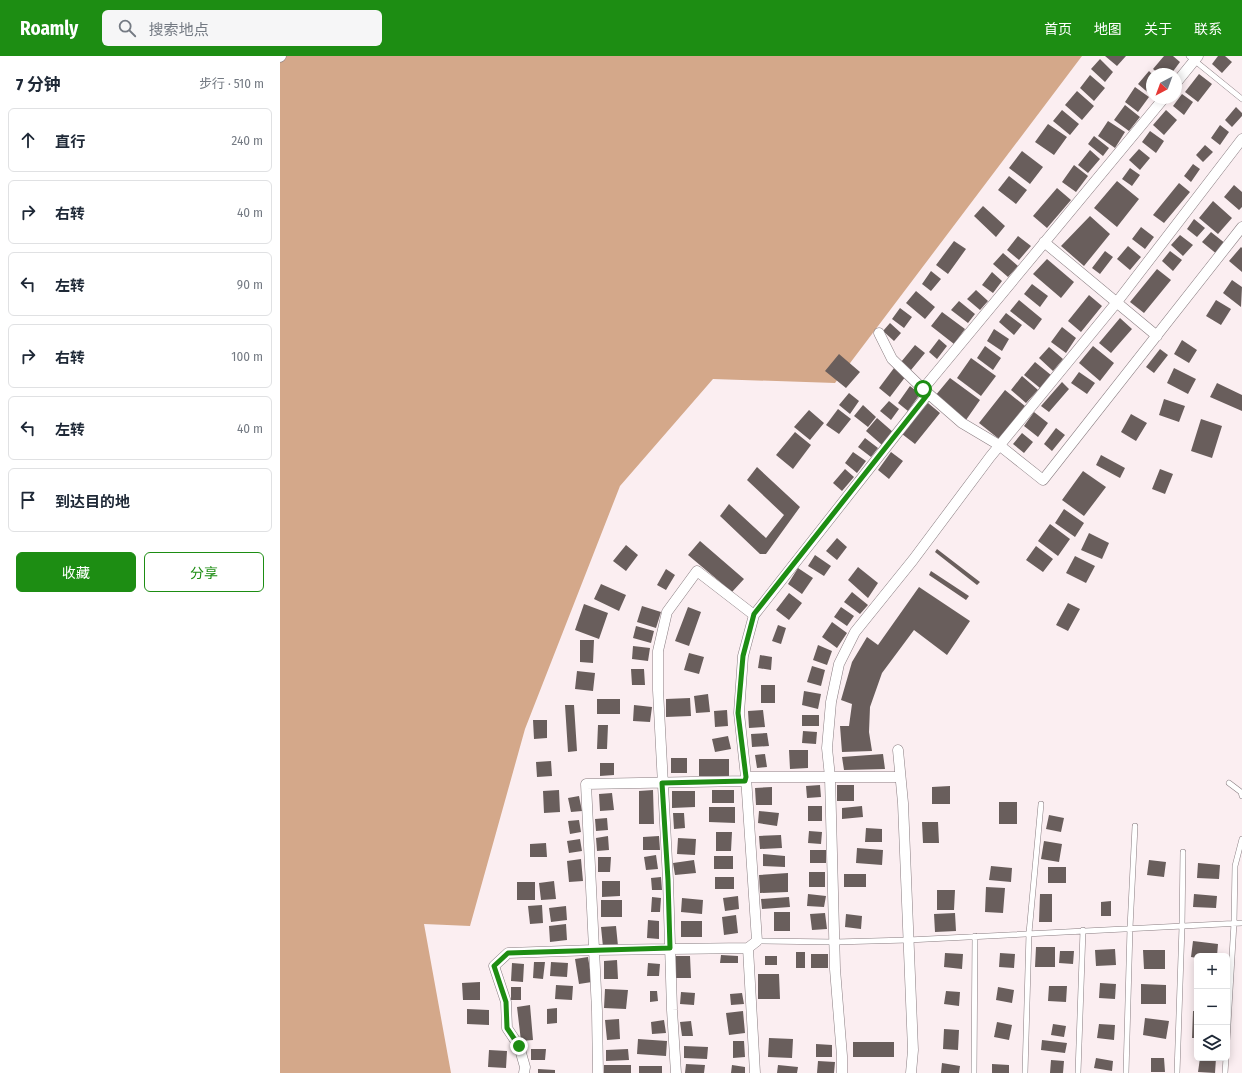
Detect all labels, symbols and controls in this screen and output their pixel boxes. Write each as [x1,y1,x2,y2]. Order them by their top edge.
search box [102,10,382,46]
text: Roamly [20,17,78,40]
icon: search [116,17,138,39]
text: 搜索地点 [148,21,208,39]
text: 首页 [1044,21,1072,38]
text: 地图 [1094,21,1122,38]
text: 关于 [1144,21,1172,38]
text: 联系 [1194,21,1222,38]
north arrow [1146,68,1182,104]
text: 7 分钟 [16,74,61,95]
text: 步行 · 510 m [199,76,264,91]
icon: ahead [17,129,39,151]
text: 直行 [55,133,85,151]
text: 240 m [231,133,263,148]
icon: right [17,201,39,223]
text: 右转 [55,205,85,223]
text: 40 m [237,205,263,220]
icon: left [17,273,39,295]
text: 左转 [55,277,85,295]
text: 90 m [237,277,263,292]
icon: right [17,345,39,367]
text: 右转 [55,349,85,367]
text: 100 m [231,349,263,364]
route start [914,380,932,398]
icon: left [17,417,39,439]
text: 左转 [55,421,85,439]
text: 40 m [237,421,263,436]
icon: arrive [17,489,39,511]
text: 到达目的地 [55,493,130,511]
button: 收藏 [16,552,136,592]
button: 分享 [144,552,264,592]
map controls [1194,953,1230,1061]
button: + [1194,953,1230,989]
button: − [1194,989,1230,1025]
button: layers [1194,1025,1230,1061]
route end [510,1037,528,1055]

